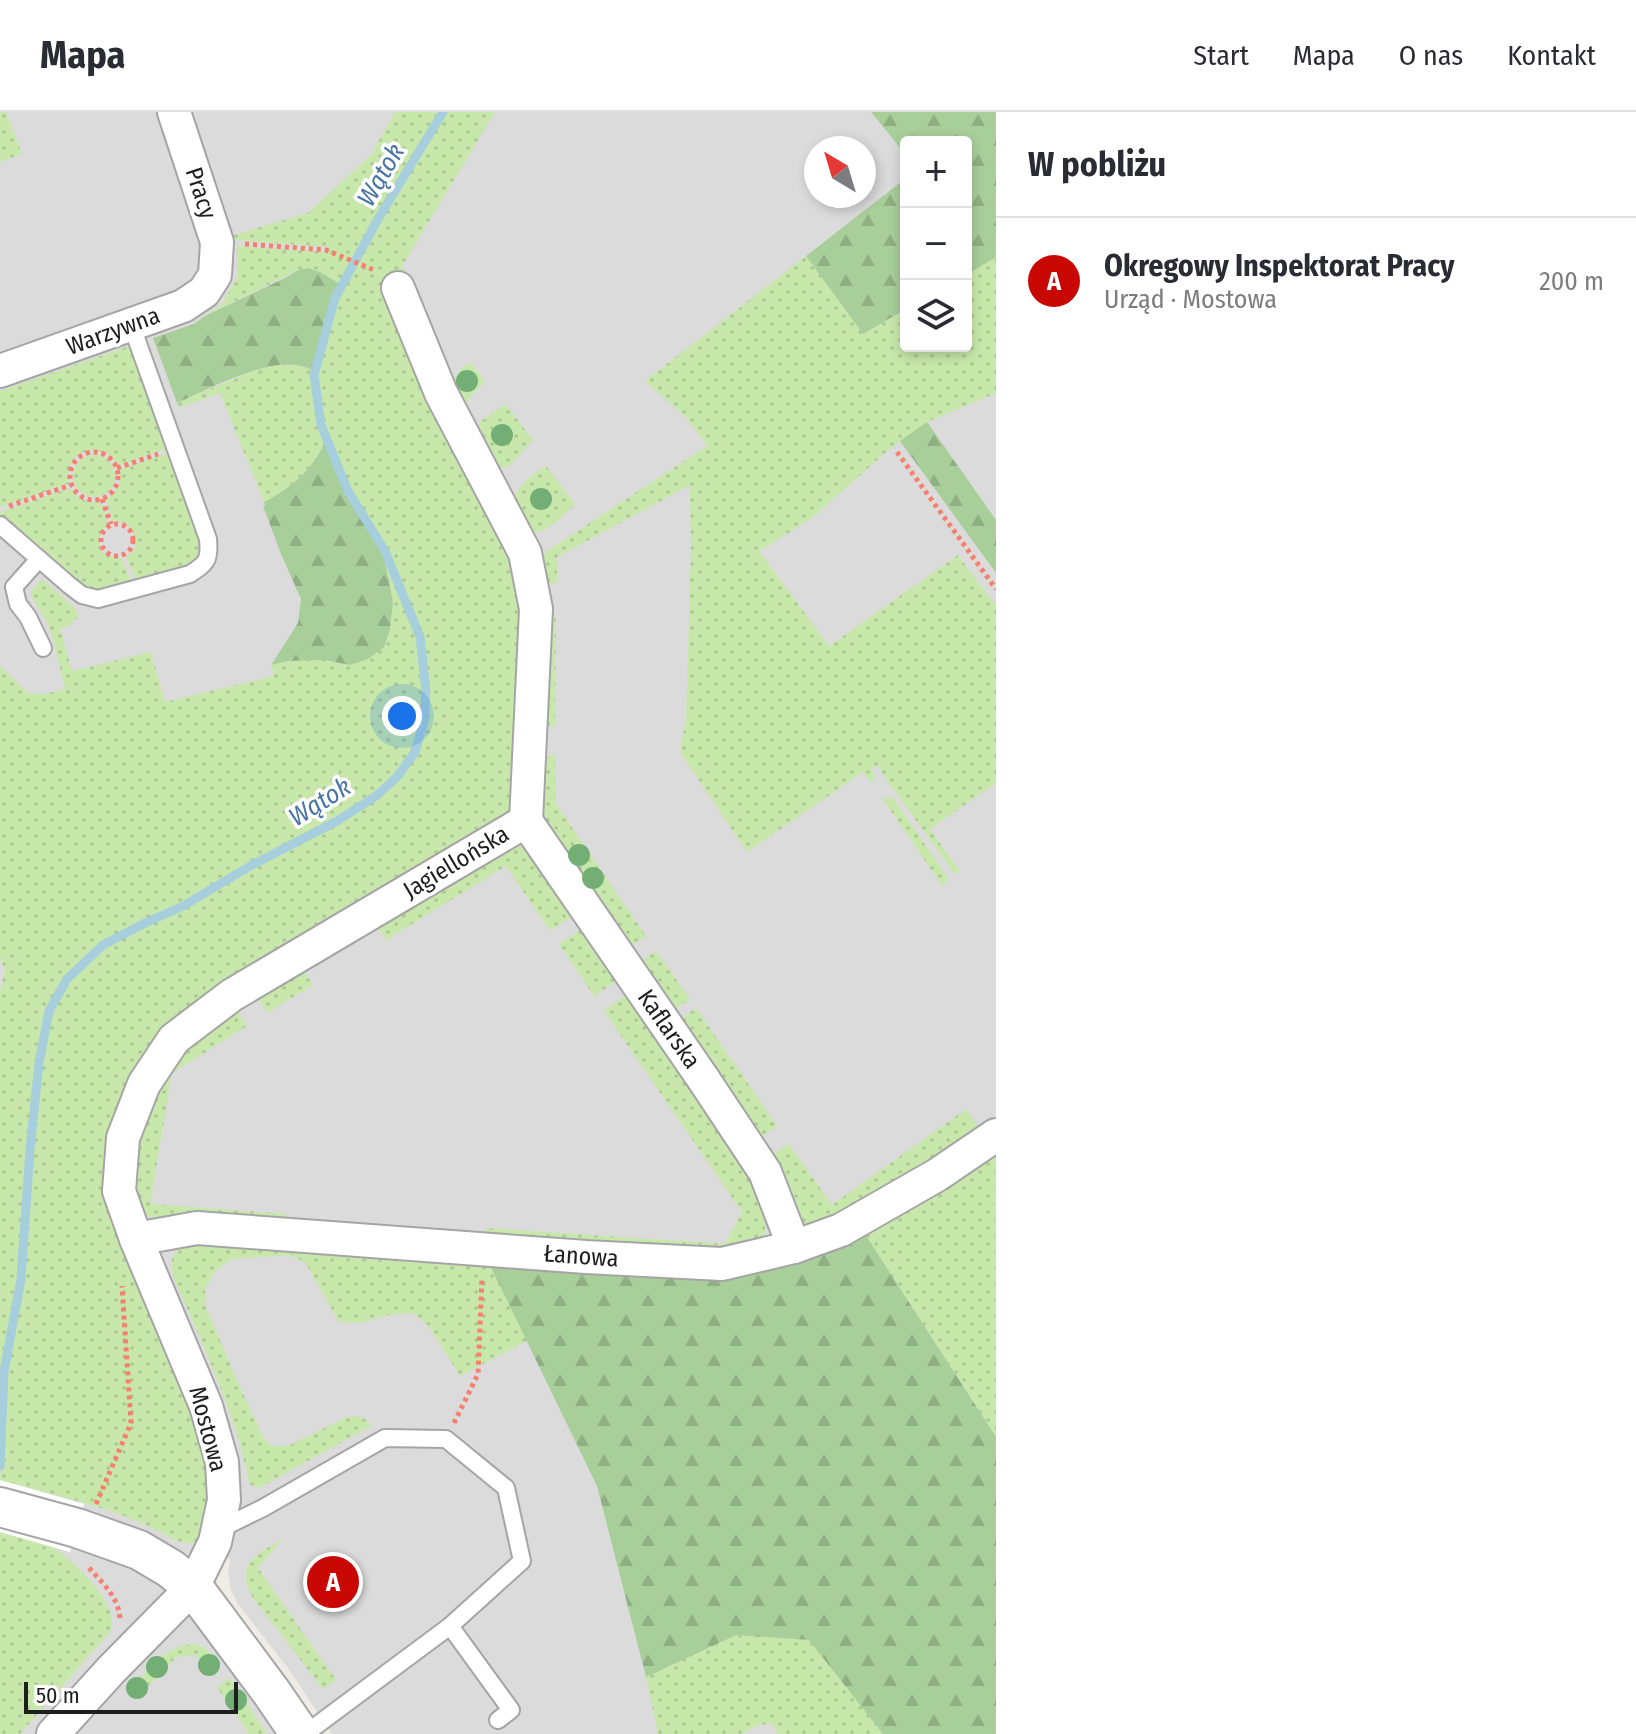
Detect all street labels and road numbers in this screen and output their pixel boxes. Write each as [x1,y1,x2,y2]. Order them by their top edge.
street label: Pracy [180,164,223,223]
street label: Warzywna [62,301,164,361]
street label: Jagiellońska [398,820,514,904]
street label: Kaflarska [632,984,706,1074]
street label: Łanowa [543,1239,619,1273]
street label: Mostowa [183,1383,233,1475]

